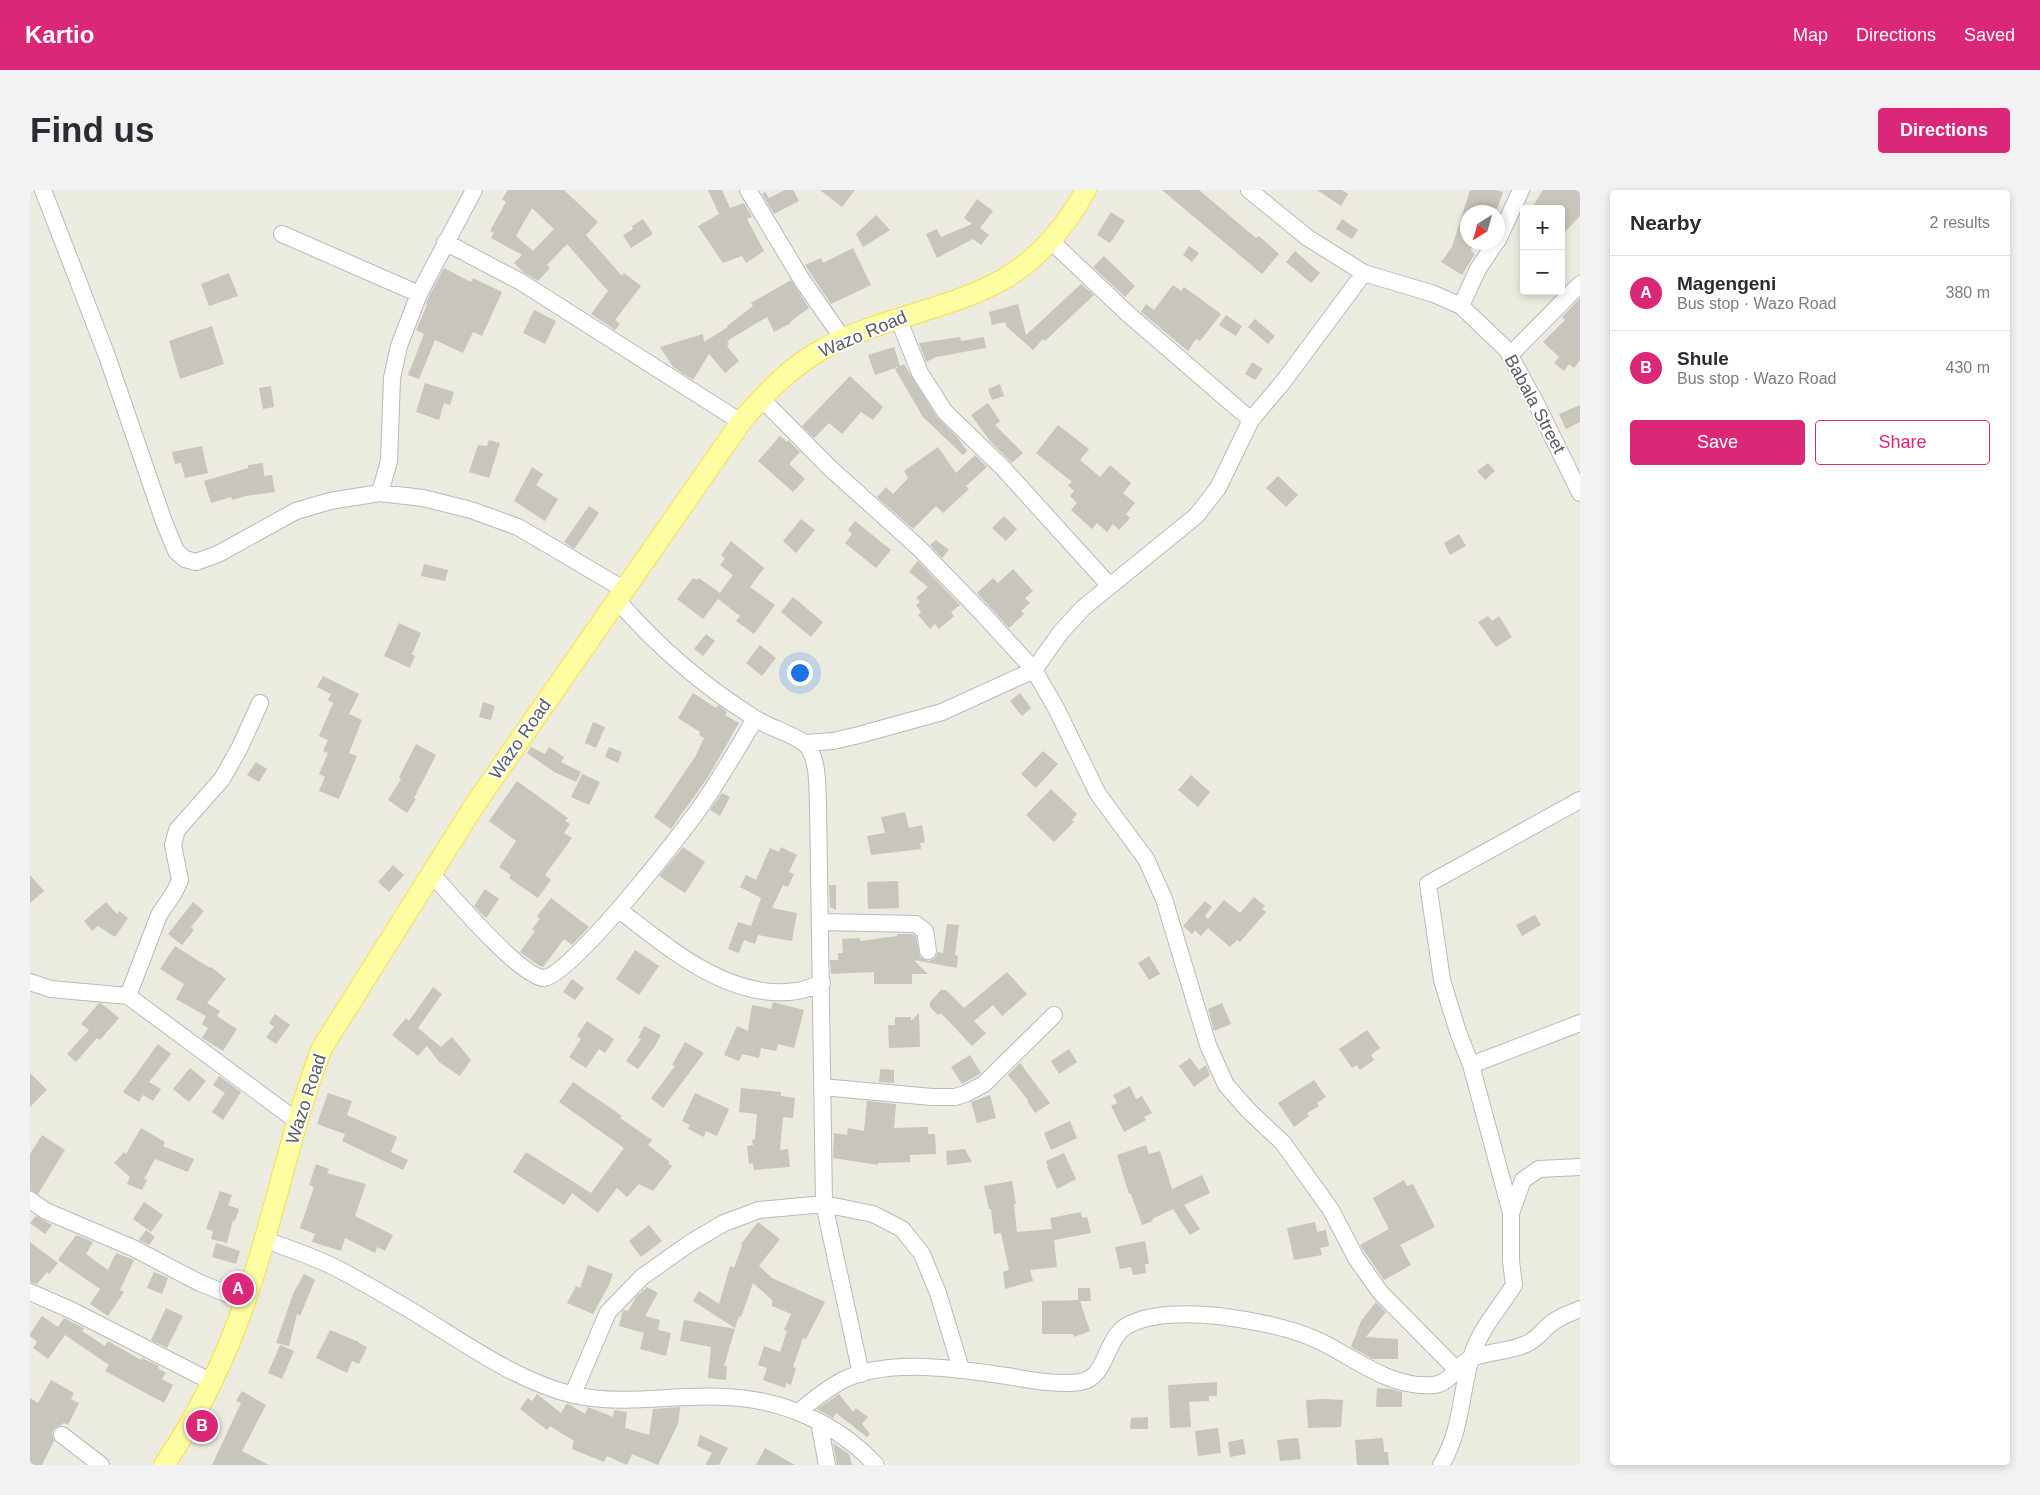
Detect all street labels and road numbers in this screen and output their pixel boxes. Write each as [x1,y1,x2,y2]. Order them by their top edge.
street label: Wazo Road [816,307,910,361]
street label: Babala Street [1501,351,1569,457]
street label: Wazo Road [485,695,555,783]
street label: Wazo Road [282,1052,330,1146]

